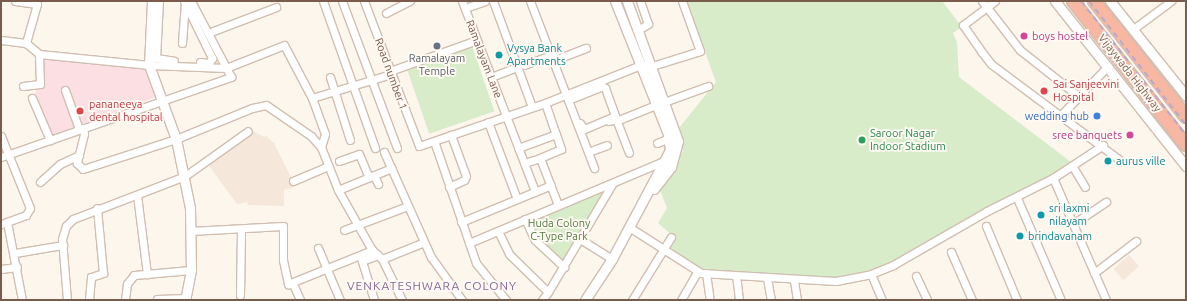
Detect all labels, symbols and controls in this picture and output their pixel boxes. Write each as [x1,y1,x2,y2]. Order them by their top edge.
street label: Ramalayam Lane [463,18,505,100]
place label: boys hostel [1032,29,1088,43]
marker: boys hostel [1019,31,1029,41]
street label: Vijaywada Highway [1096,32,1164,114]
street label: Road number 1 [372,36,410,112]
marker: Ramalayam Temple [432,41,442,51]
place label: Vysya Bank Apartments [507,42,566,68]
marker: Vysya Bank Apartments [494,50,504,60]
place label: Ramalayam Temple [409,52,465,78]
place label: Sai Sanjeevini Hospital [1053,78,1119,104]
marker: Sai Sanjeevini Hospital [1038,85,1050,97]
place label: pananeeya dental hospital [89,98,163,124]
marker: pananeeya dental hospital [74,105,86,117]
place label: wedding hub [1025,109,1089,123]
marker: wedding hub [1092,111,1102,121]
place label: Saroor Nagar Indoor Stadium [870,127,946,153]
place label: sree banquets [1052,128,1122,142]
marker: sree banquets [1125,130,1135,140]
marker: Saroor Nagar Indoor Stadium [857,135,867,145]
place label: aurus ville [1116,154,1166,168]
marker: aurus ville [1103,156,1113,166]
place label: sri laxmi nilayam [1049,202,1089,228]
marker: sri laxmi nilayam [1036,210,1046,220]
park label: Huda Colony C-Type Park [528,217,590,243]
place label: brindavanam [1028,229,1092,243]
marker: brindavanam [1015,231,1025,241]
district label: VENKATESHWARA COLONY [347,279,517,293]

